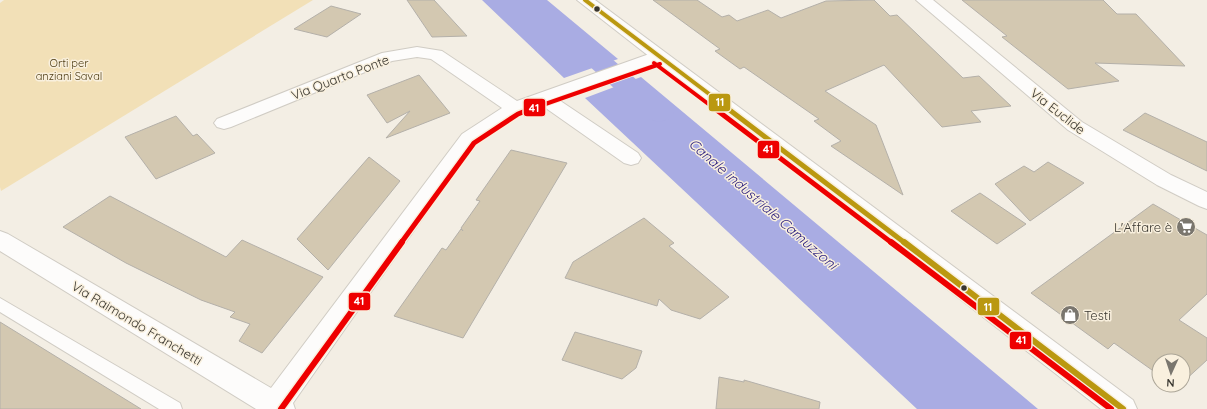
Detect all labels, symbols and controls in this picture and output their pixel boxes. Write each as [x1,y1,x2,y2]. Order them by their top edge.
unlabelled marker [592,4,602,14]
street label: Via Quarto Ponte [289,51,391,103]
park label: Orti per anziani Saval [36,56,102,83]
street label: Via Euclide [1027,85,1089,137]
line badge: 11 [708,93,731,112]
text: 11 [716,95,724,109]
line badge: 41 [523,98,546,117]
text: 41 [529,101,539,115]
water label: Canale industriale Camuzzoni [685,135,842,275]
line badge: 41 [757,140,780,159]
text: 41 [763,142,773,156]
supermarket icon: L'Affare è [1175,216,1197,238]
place label: L'Affare è [1114,219,1172,235]
street label: Via Raimondo Franchetti [69,278,205,368]
unlabelled marker [959,283,969,293]
line badge: 41 [348,292,371,311]
text: 41 [354,294,364,308]
line badge: 11 [977,297,1000,316]
text: 11 [984,300,992,314]
shop icon: Testi [1059,304,1081,326]
place label: Testi [1084,307,1111,323]
line badge: 41 [1009,331,1032,350]
text: 41 [1016,333,1026,347]
north arrow [1151,353,1191,393]
text: N [1166,376,1175,390]

